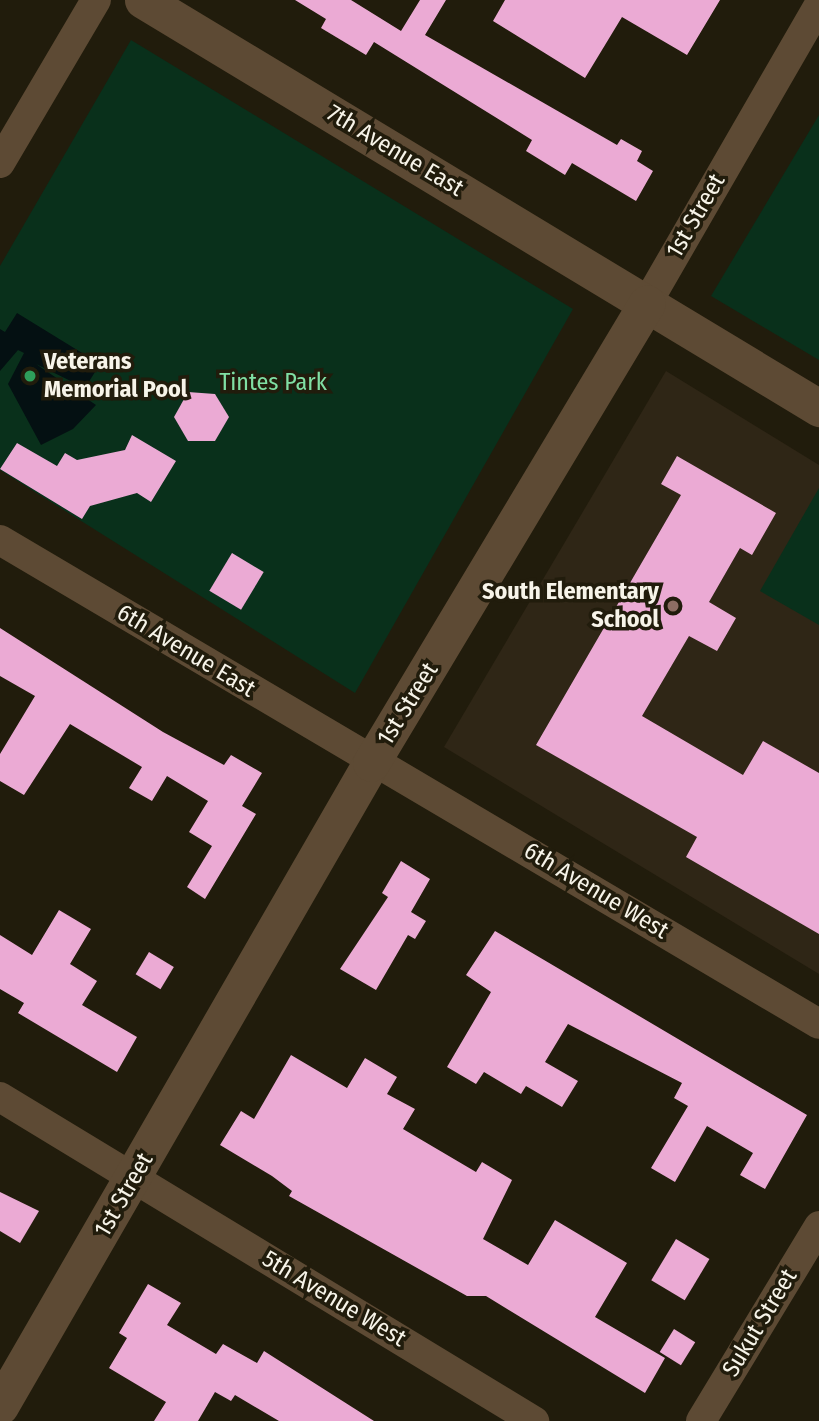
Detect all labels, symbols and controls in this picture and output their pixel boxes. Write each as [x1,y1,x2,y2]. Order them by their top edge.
street label: 7th Avenue East [321,99,469,203]
street label: 1st Street [661,169,731,263]
place label: Veterans Memorial Pool [44,348,187,404]
marker: Veterans Memorial Pool [22,368,38,384]
park label: Tintes Park [219,369,327,397]
place label: South Elementary School [482,578,659,634]
street label: 6th Avenue East [112,598,260,704]
marker: South Elementary School [665,598,681,614]
street label: 1st Street [371,657,445,751]
street label: 6th Avenue West [519,837,673,945]
street label: 1st Street [89,1148,159,1242]
street label: 5th Avenue West [257,1245,411,1353]
street label: Sukut Street [717,1264,803,1382]

